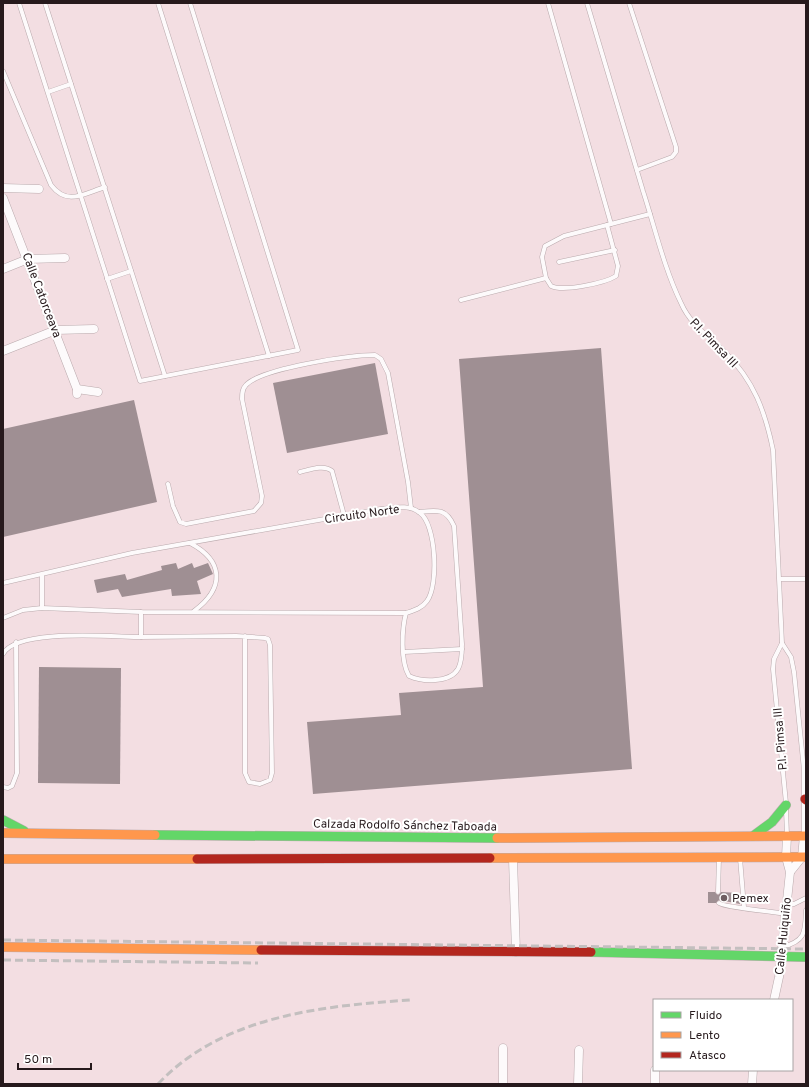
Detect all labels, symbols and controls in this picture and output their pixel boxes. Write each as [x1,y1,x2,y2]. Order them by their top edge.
street label: Calle Catorceava [17,251,65,340]
street label: P.I. Pimsa III [686,315,741,372]
street label: Circuito Norte [324,502,401,528]
street label: P.I. Pimsa III [770,707,792,771]
street label: Calzada Rodolfo Sánchez Taboada [313,816,497,836]
place label: Pemex [732,891,769,907]
marker: Pemex [719,893,729,903]
street label: Calle Huiquiño [772,896,796,976]
legend [653,999,793,1071]
text: Fluido [689,1008,722,1024]
text: Lento [689,1028,720,1044]
scale bar [18,1045,91,1071]
text: Atasco [689,1048,726,1064]
text: 50 m [24,1052,52,1068]

